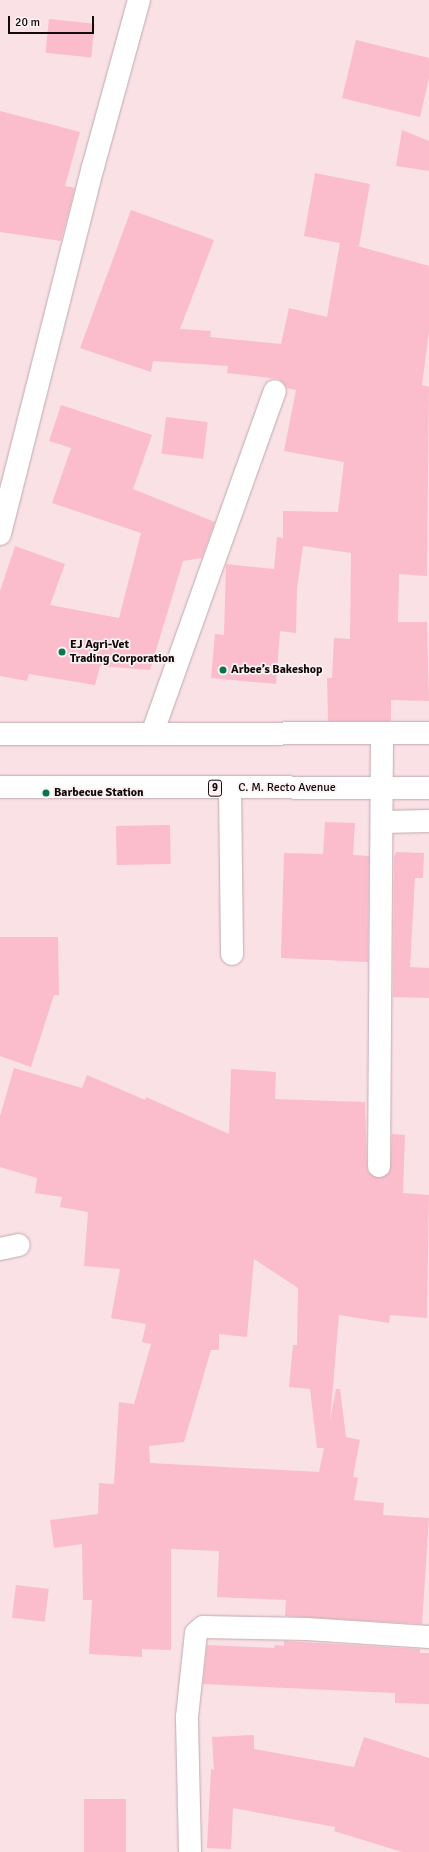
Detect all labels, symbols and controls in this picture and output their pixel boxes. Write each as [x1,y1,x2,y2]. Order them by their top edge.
scale bar [10,8,96,34]
text: 20 m [15,15,40,30]
place label: EJ Agri-Vet Trading Corporation [70,638,175,666]
marker: EJ Agri-Vet Trading Corporation [57,647,67,657]
place label: Arbee’s Bakeshop [231,663,322,677]
marker: Arbee’s Bakeshop [218,665,228,675]
road number: 9 [208,779,222,797]
street label: C. M. Recto Avenue [238,781,336,795]
place label: Barbecue Station [54,786,144,800]
marker: Barbecue Station [41,788,51,798]

